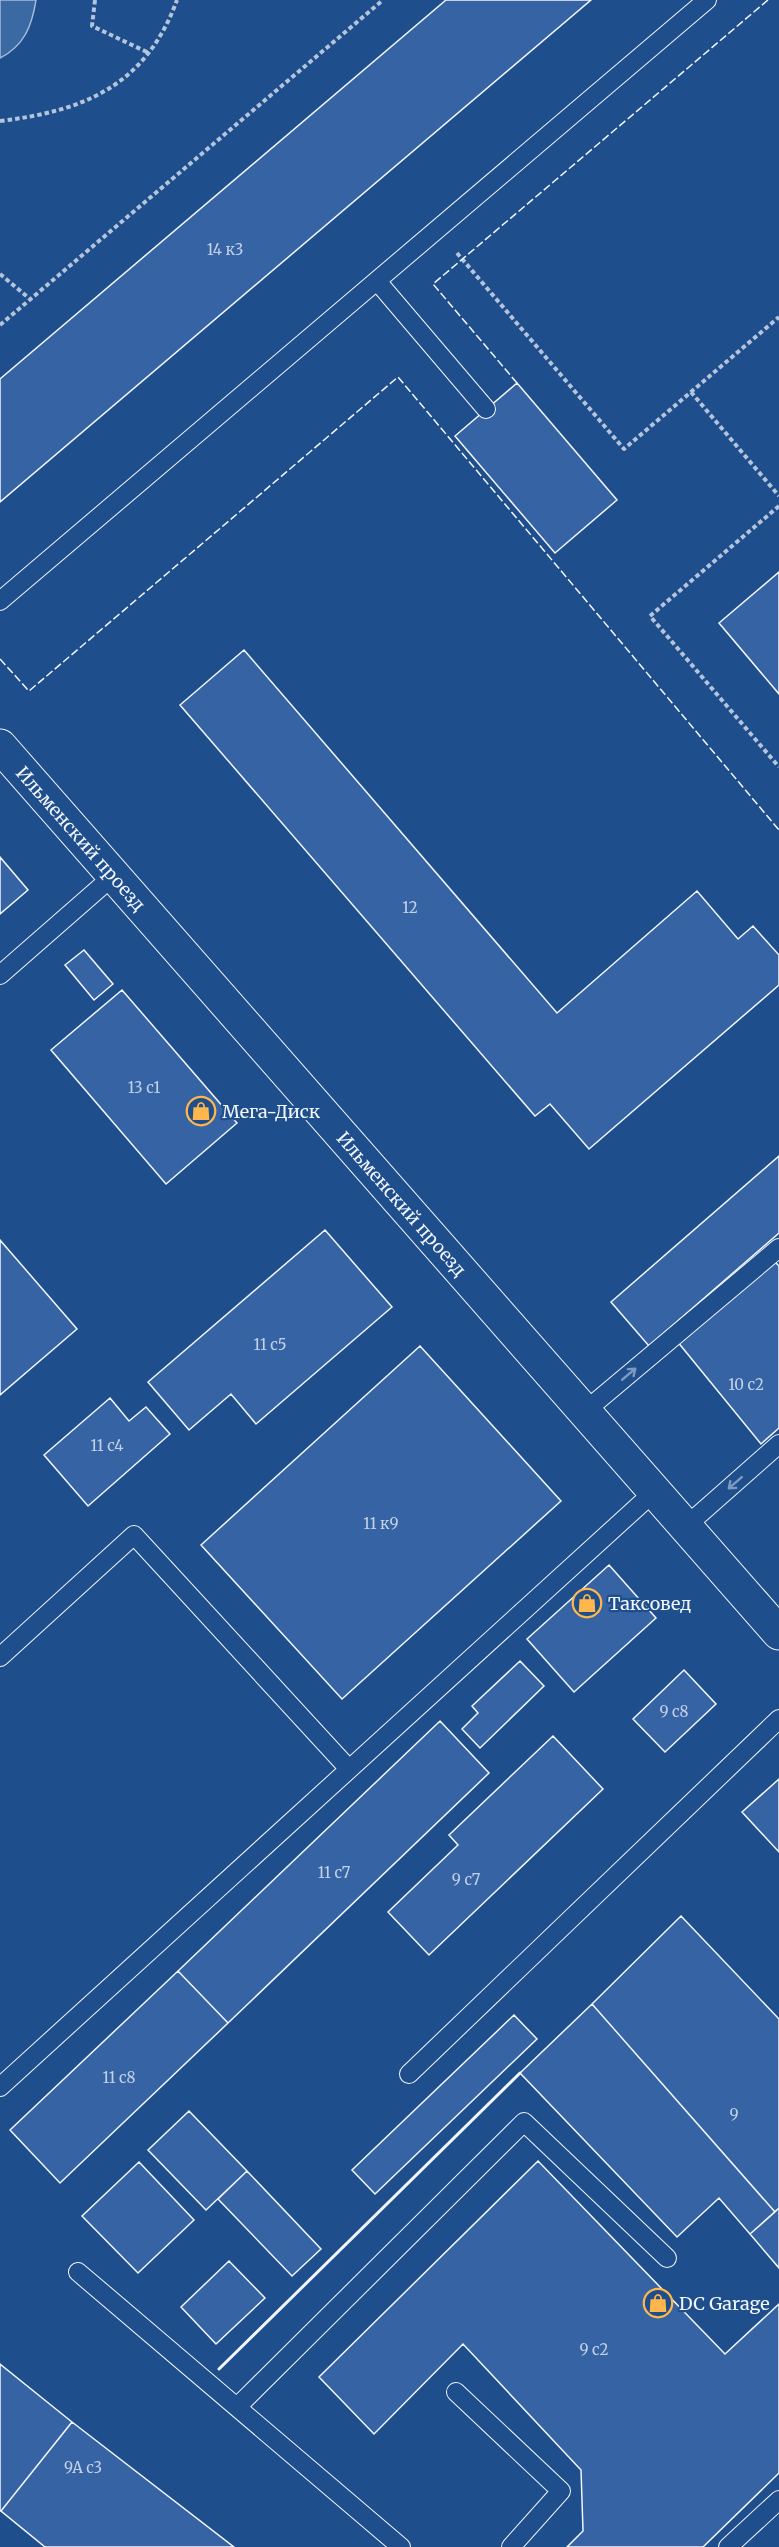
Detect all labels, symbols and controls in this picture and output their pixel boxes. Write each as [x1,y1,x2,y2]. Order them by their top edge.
house number: 14 к3 [207,240,243,259]
street label: Ильменский проезд [11,761,151,916]
house number: 12 [402,898,418,917]
house number: 13 с1 [128,1078,160,1097]
shop icon: Мега-Диск [185,1095,217,1127]
place label: Мега-Диск [222,1100,321,1123]
street label: Ильменский проезд [332,1126,472,1281]
house number: 11 с5 [254,1335,286,1354]
one-way arrow [621,1368,637,1381]
house number: 10 с2 [728,1375,764,1394]
house number: 11 с4 [91,1436,123,1455]
one-way arrow [728,1476,743,1490]
house number: 11 к9 [363,1514,399,1533]
shop icon: Таксовед [571,1587,603,1619]
place label: Таксовед [608,1592,692,1615]
house number: 9 с8 [659,1702,689,1721]
house number: 11 с7 [318,1863,351,1882]
house number: 9 с7 [452,1870,481,1889]
house number: 11 с8 [102,2068,136,2087]
house number: 9 [729,2105,739,2124]
shop icon: DC Garage [642,2287,674,2319]
place label: DC Garage [679,2292,770,2315]
house number: 9 с2 [579,2340,609,2359]
house number: 9А с3 [64,2458,102,2477]

